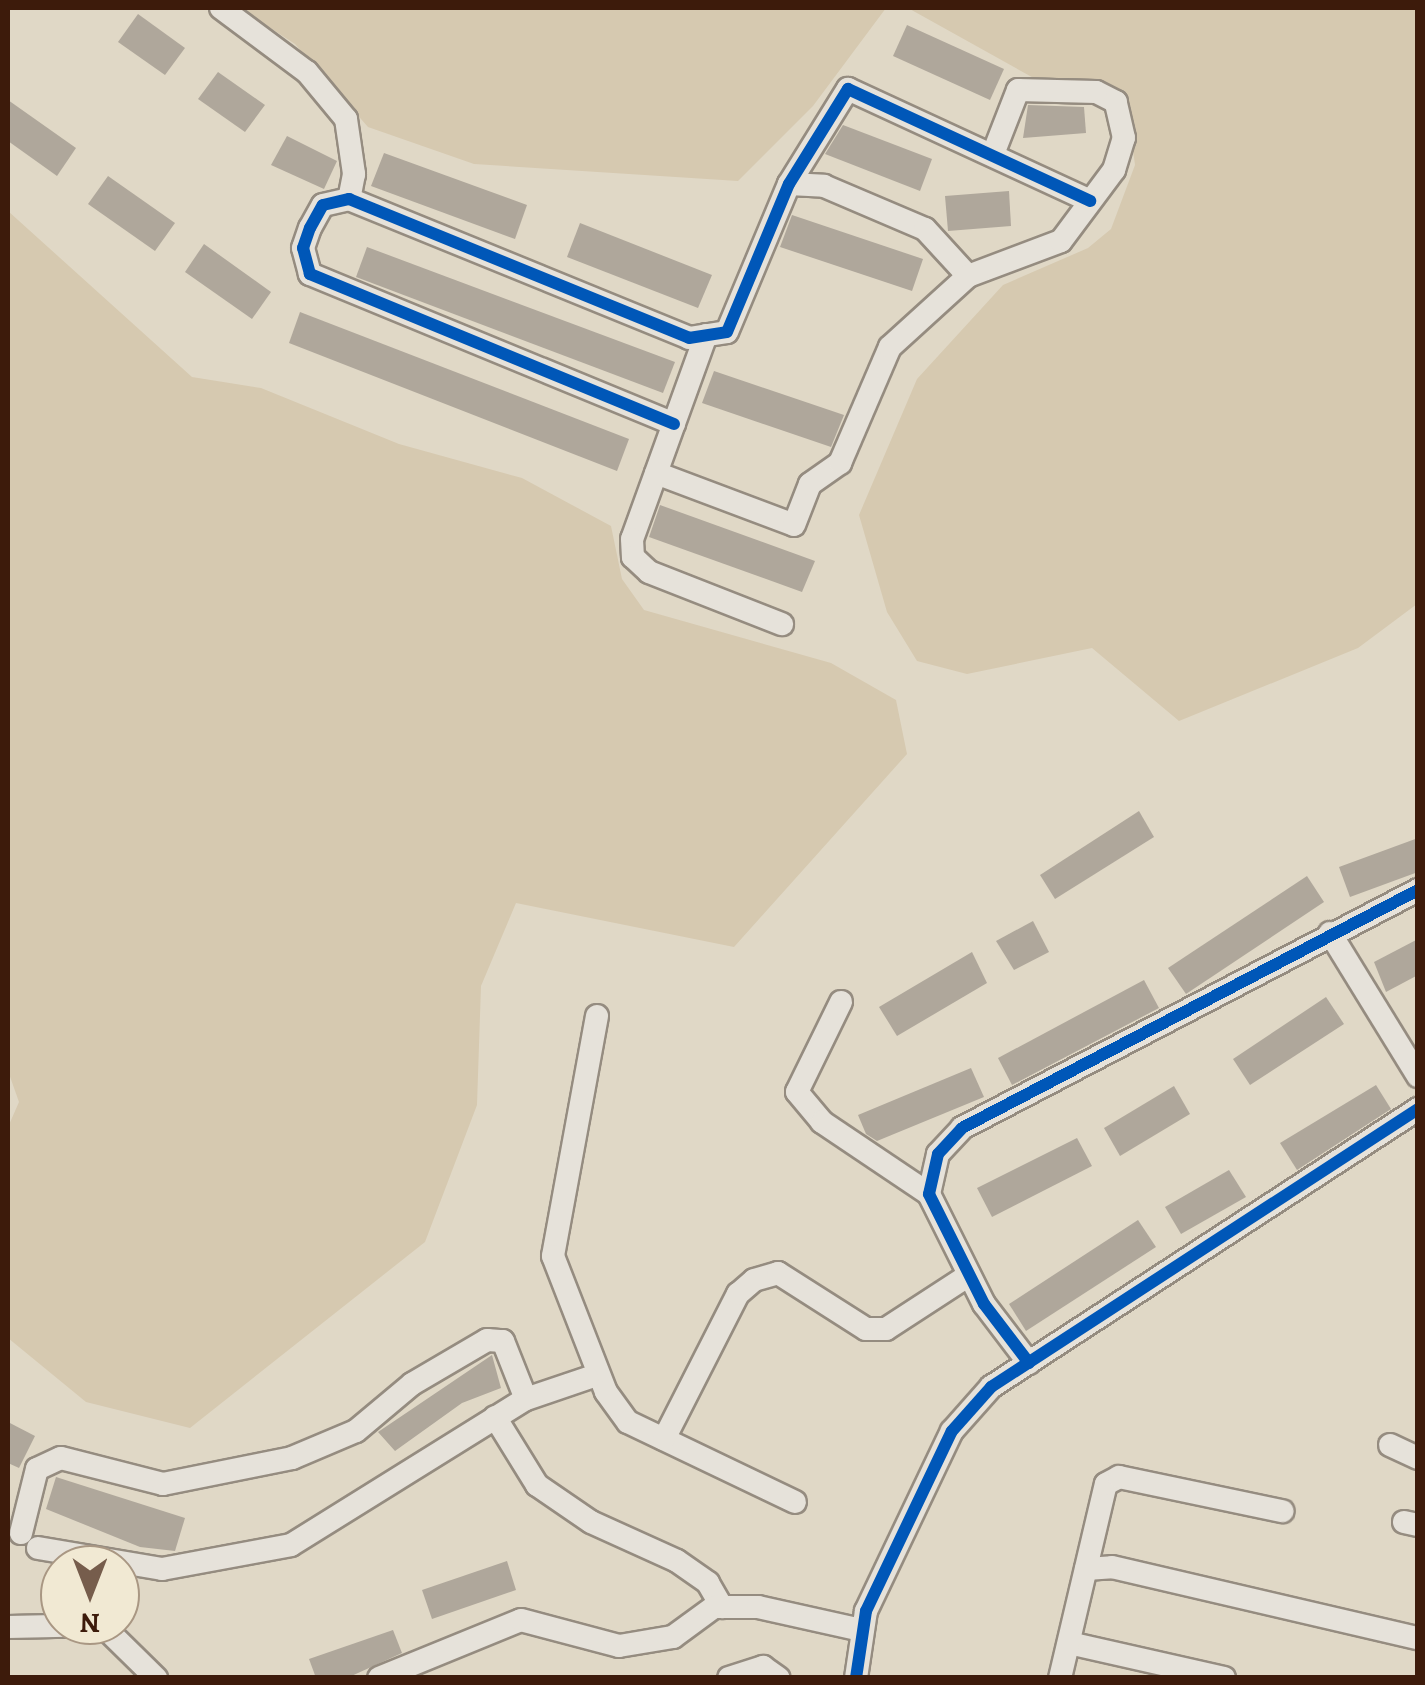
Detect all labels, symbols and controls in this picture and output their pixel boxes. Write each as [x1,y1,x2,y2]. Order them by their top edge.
north arrow [40,1545,140,1645]
text: N [80,1604,100,1642]

